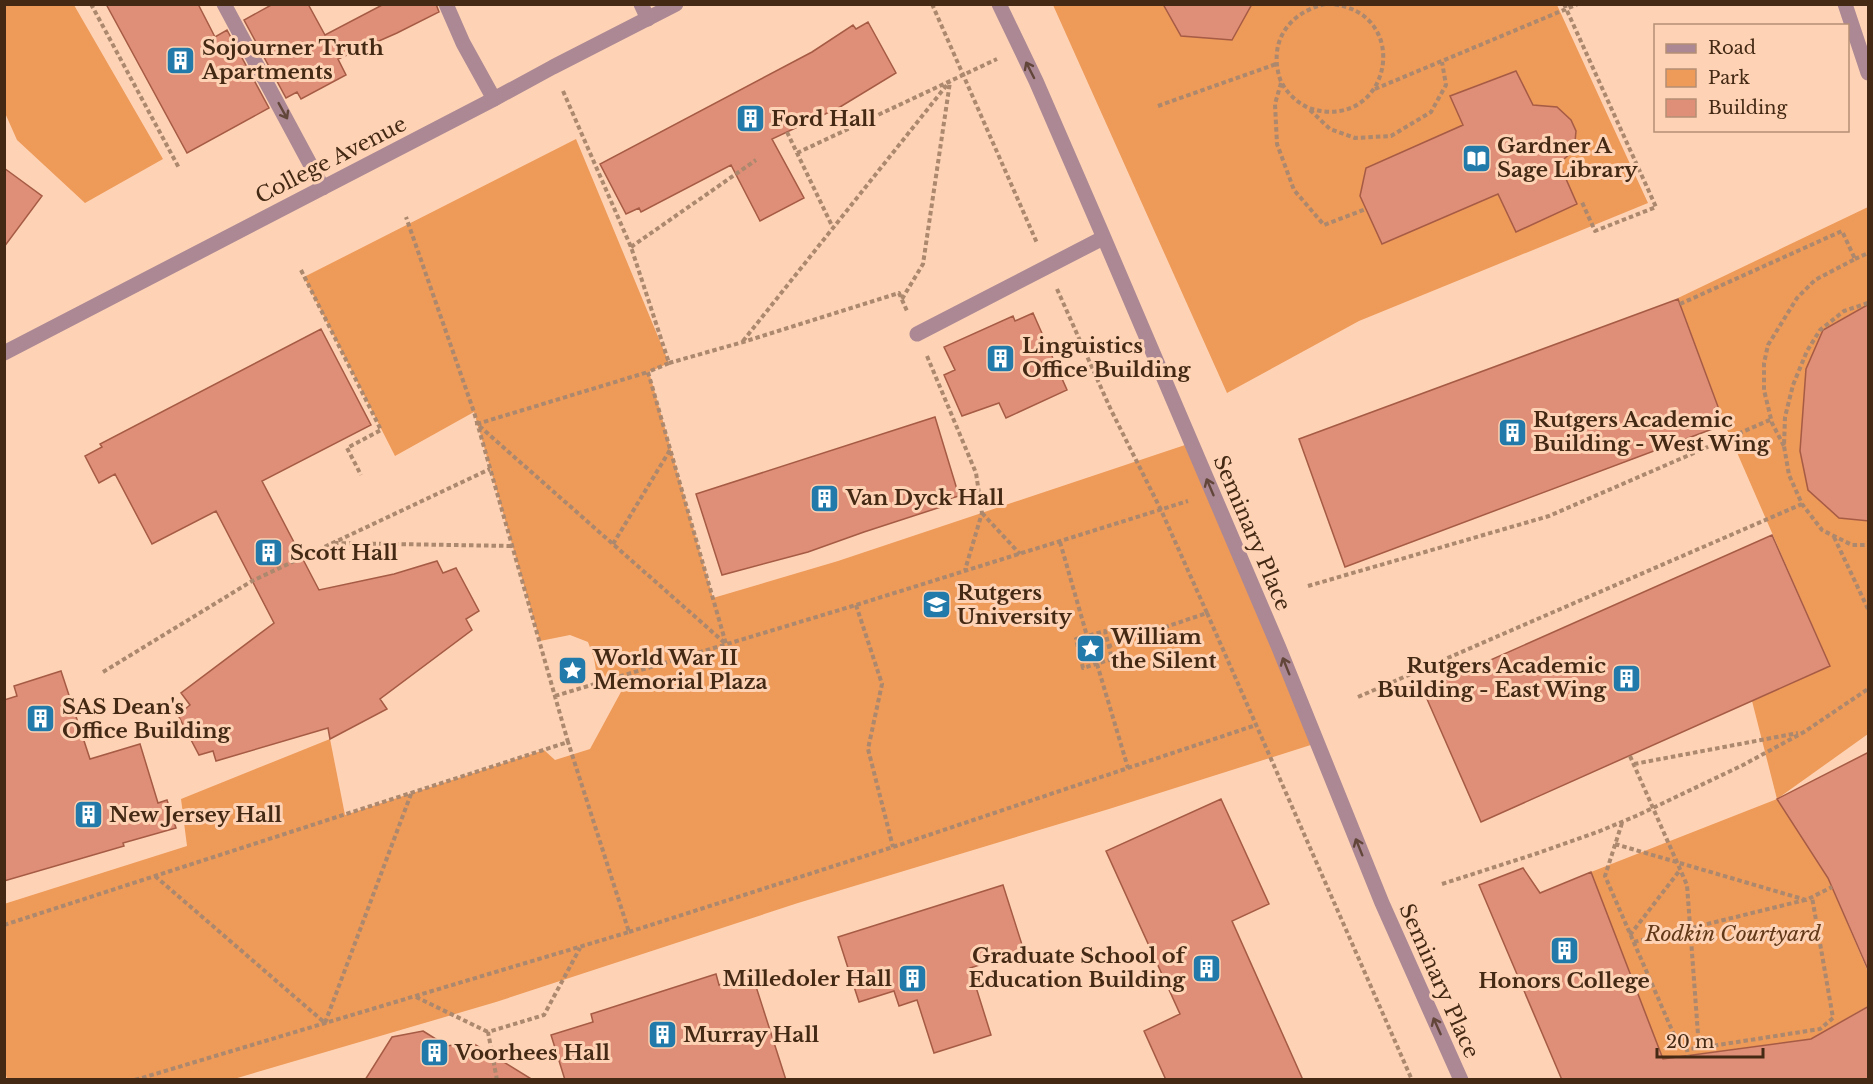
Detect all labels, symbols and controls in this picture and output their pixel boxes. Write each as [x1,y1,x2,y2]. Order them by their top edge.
legend [1654,24,1849,132]
place label: Sojourner Truth Apartments [201,35,384,85]
text: Road [1708,37,1756,59]
building icon: Sojourner Truth Apartments [165,44,197,76]
one-way arrow [1024,61,1035,79]
text: Park [1708,67,1750,89]
text: Building [1708,97,1787,119]
one-way arrow [277,102,289,119]
building icon: Ford Hall [734,103,766,135]
place label: Ford Hall [771,106,876,132]
street label: College Avenue [251,111,411,209]
place label: Gardner A Sage Library [1497,133,1638,183]
library icon: Gardner A Sage Library [1460,142,1492,174]
place label: Linguistics Office Building [1022,333,1191,383]
building icon: Linguistics Office Building [985,342,1017,374]
place label: Rutgers Academic Building - West Wing [1533,407,1771,457]
building icon: Rutgers Academic Building - West Wing [1496,416,1528,448]
street label: Seminary Place [1208,451,1296,615]
one-way arrow [1203,478,1214,496]
building icon: Van Dyck Hall [809,482,841,514]
place label: Van Dyck Hall [845,485,1005,511]
building icon: Scott Hall [253,537,285,569]
place label: Scott Hall [290,540,399,566]
place label: Rutgers University [957,580,1072,630]
school or university icon: Rutgers University [920,589,952,621]
place label: William the Silent [1110,624,1216,674]
place icon: William the Silent [1074,633,1106,665]
place label: World War II Memorial Plaza [592,645,768,695]
place label: Rutgers Academic Building - East Wing [1377,653,1607,703]
place icon: World War II Memorial Plaza [556,654,588,686]
one-way arrow [1280,658,1291,676]
building icon: Rutgers Academic Building - East Wing [1611,662,1643,694]
place label: SAS Dean's Office Building [62,694,231,744]
building icon: SAS Dean's Office Building [25,703,57,735]
building icon: New Jersey Hall [72,799,104,831]
place label: New Jersey Hall [109,802,282,828]
one-way arrow [1353,839,1364,857]
street label: Seminary Place [1393,900,1485,1062]
park label: Rodkin Courtyard [1644,921,1821,947]
building icon: Honors College [1548,934,1580,966]
place label: Graduate School of Education Building [969,943,1188,993]
building icon: Graduate School of Education Building [1190,952,1222,984]
building icon: Milledoler Hall [897,963,929,995]
place label: Milledoler Hall [723,966,893,992]
place label: Honors College [1478,968,1650,994]
one-way arrow [1430,1018,1442,1036]
building icon: Murray Hall [646,1019,678,1051]
scale bar [1657,1021,1764,1059]
place label: Murray Hall [683,1022,820,1048]
text: 20 m [1666,1031,1714,1053]
building icon: Voorhees Hall [418,1037,450,1069]
place label: Voorhees Hall [454,1040,611,1066]

